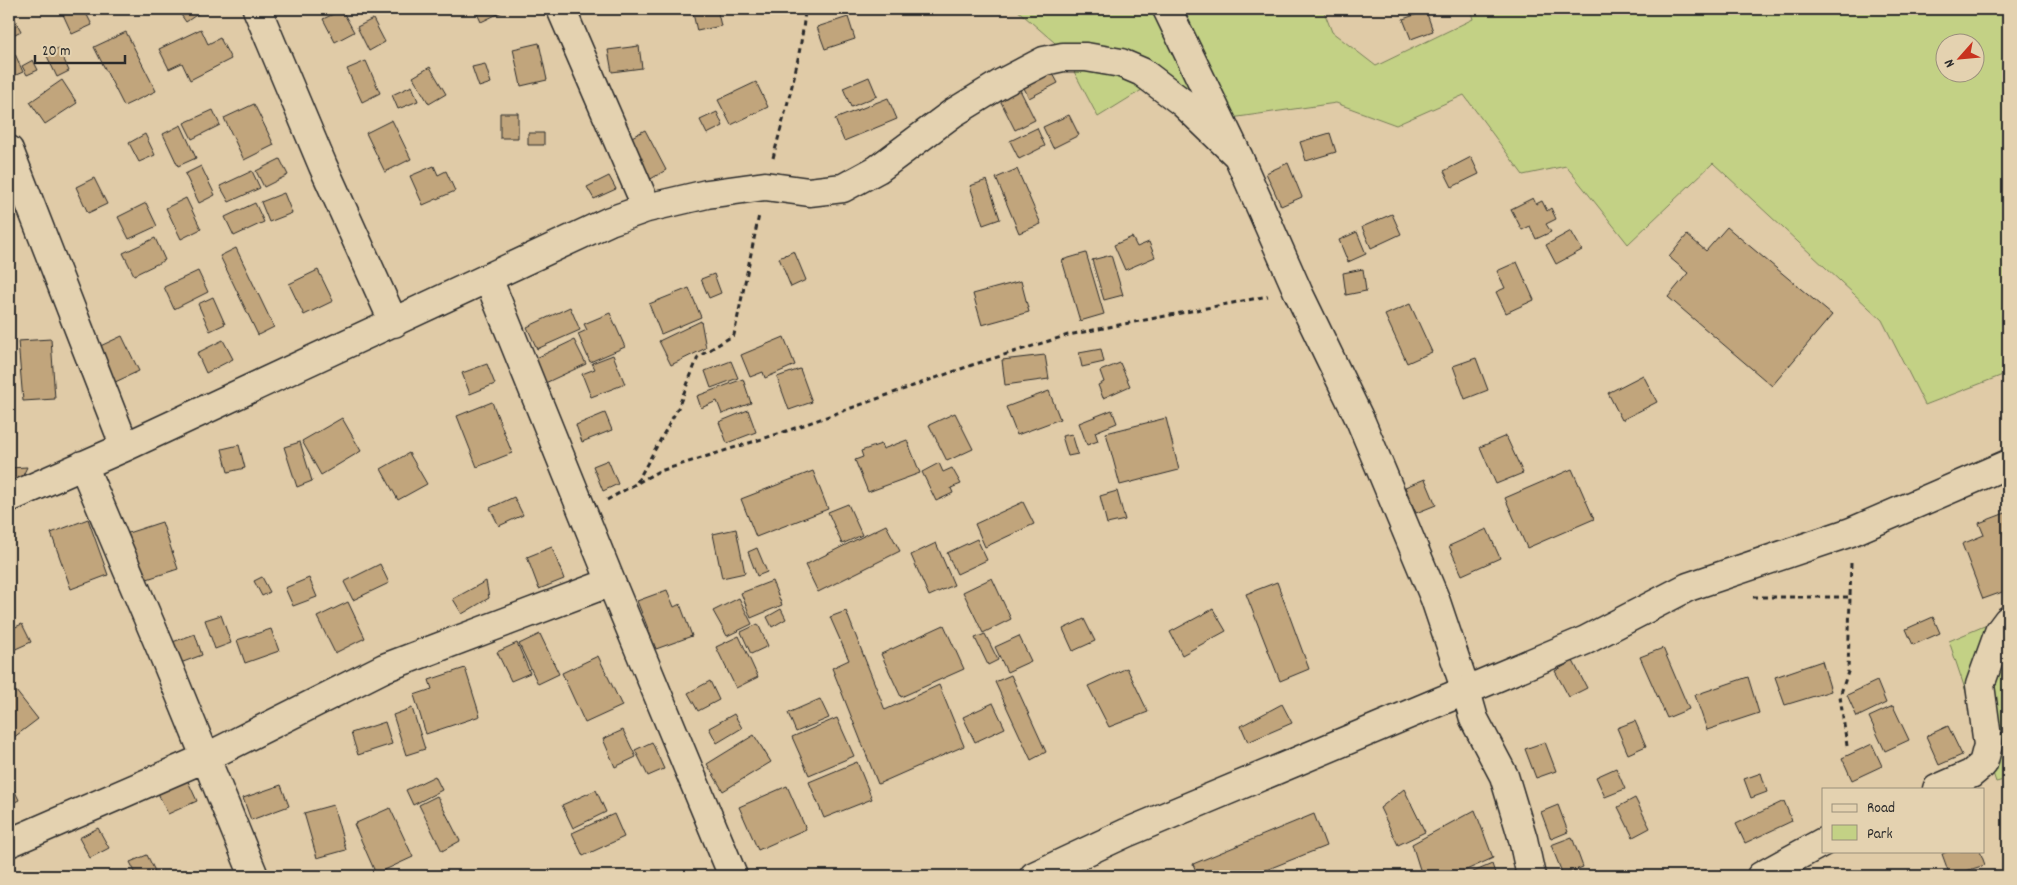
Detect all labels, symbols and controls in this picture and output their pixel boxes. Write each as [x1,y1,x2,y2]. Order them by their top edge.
scale bar [35,32,125,64]
north arrow [1934,32,1984,82]
text: 20 m [42,41,70,63]
text: N [1940,55,1961,71]
legend [1822,788,1984,852]
text: Road [1867,798,1895,820]
text: Park [1867,824,1893,846]

